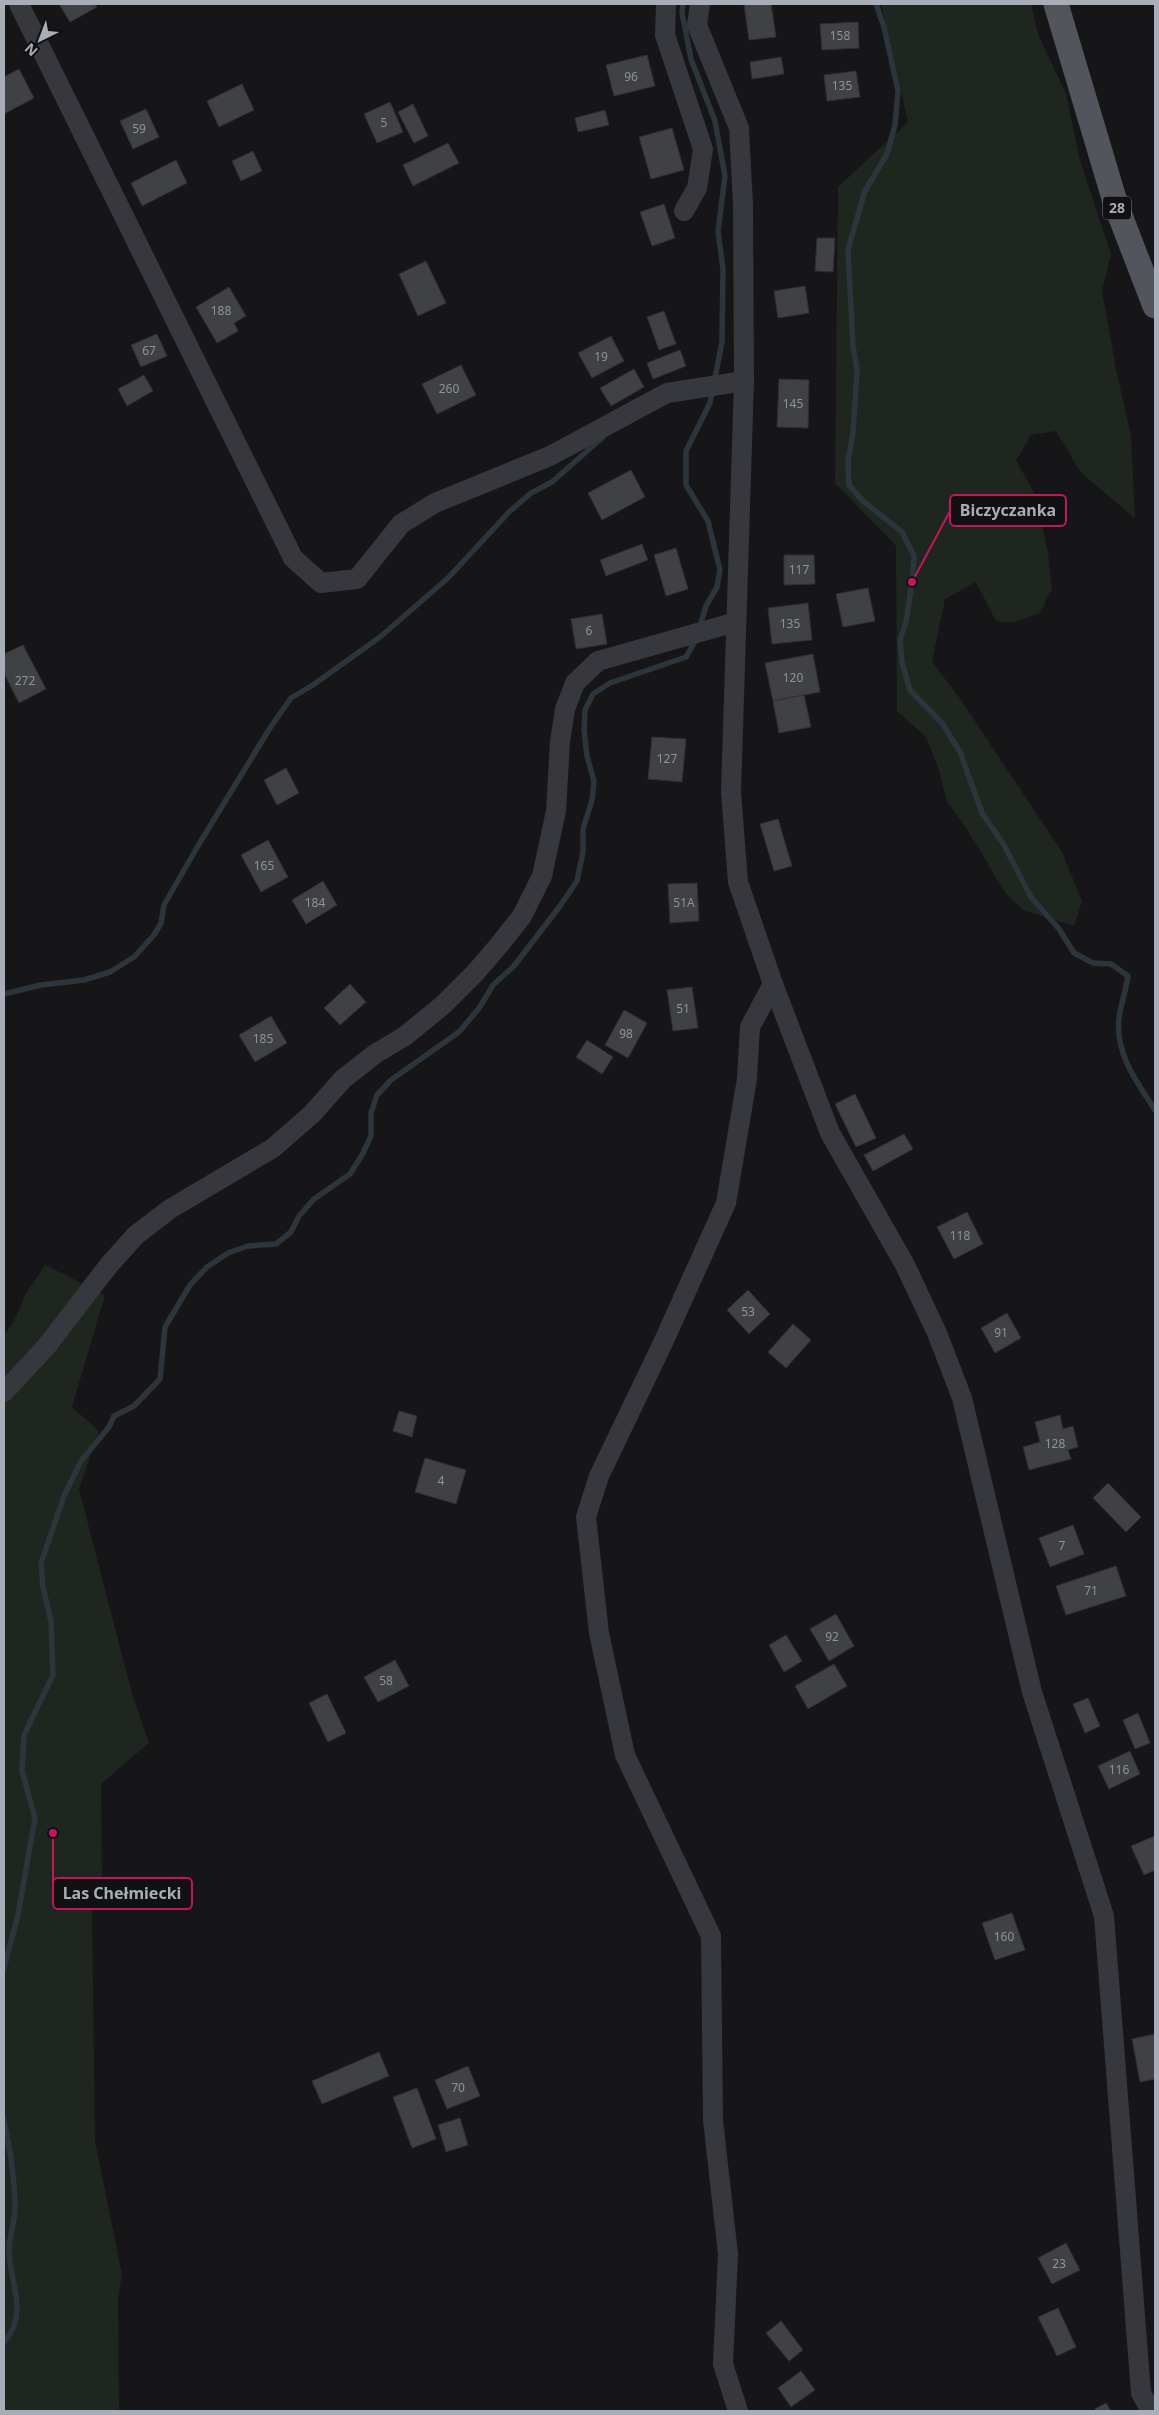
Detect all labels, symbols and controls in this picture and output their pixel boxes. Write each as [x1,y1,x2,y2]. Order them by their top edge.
north arrow [15,15,65,65]
house number: 158 [830,27,850,44]
text: N [20,39,42,61]
house number: 96 [624,68,638,85]
house number: 135 [832,77,852,94]
house number: 5 [381,114,388,131]
house number: 59 [132,120,146,137]
road number: 28 [1103,197,1131,220]
house number: 188 [211,302,231,319]
house number: 67 [142,342,156,359]
house number: 19 [594,348,608,365]
house number: 260 [439,380,459,397]
house number: 145 [783,395,803,412]
callout: Biczyczanka [950,495,1066,526]
text: Biczyczanka [960,499,1056,521]
house number: 117 [789,561,809,578]
house number: 135 [780,615,800,632]
house number: 6 [586,622,593,639]
house number: 120 [783,669,803,686]
house number: 272 [15,672,35,689]
house number: 127 [657,750,677,767]
house number: 165 [254,857,274,874]
house number: 184 [305,894,325,911]
house number: 51A [673,894,695,911]
house number: 51 [676,1000,690,1017]
house number: 98 [619,1025,633,1042]
house number: 185 [253,1030,273,1047]
house number: 118 [950,1227,970,1244]
house number: 53 [741,1303,755,1320]
house number: 91 [994,1324,1008,1341]
house number: 128 [1045,1435,1065,1452]
house number: 4 [438,1472,445,1489]
house number: 7 [1059,1537,1066,1554]
house number: 71 [1084,1582,1098,1599]
house number: 92 [825,1628,839,1645]
house number: 58 [379,1672,393,1689]
house number: 116 [1109,1761,1129,1778]
callout: Las Chełmiecki [53,1878,192,1909]
text: Las Chełmiecki [63,1882,181,1904]
house number: 160 [994,1928,1014,1945]
house number: 70 [451,2079,465,2096]
house number: 23 [1052,2255,1066,2272]

